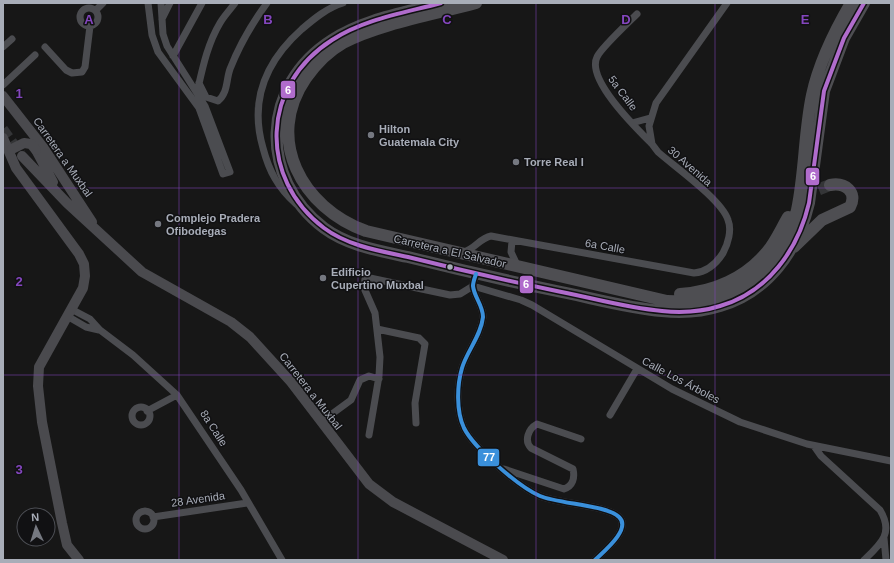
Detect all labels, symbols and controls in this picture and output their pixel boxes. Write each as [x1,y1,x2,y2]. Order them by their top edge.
text: A [84,12,94,27]
text: B [263,12,273,27]
text: C [442,12,452,27]
text: D [621,12,631,27]
text: E [801,12,810,27]
street label: 5a Calle [606,73,640,113]
line badge: 6 [280,80,296,99]
text: 6 [285,84,291,96]
text: 1 [15,86,23,101]
street label: Carretera a Muxbal [31,115,95,199]
place label: Hilton Guatemala City [379,123,460,148]
marker: Hilton Guatemala City [366,130,376,140]
street label: 30 Avenida [666,144,715,189]
place label: Torre Real I [524,156,584,168]
marker: Torre Real I [511,157,521,167]
line badge: 6 [805,167,820,186]
text: 6 [810,170,816,182]
place label: Complejo Pradera Ofibodegas [166,212,261,237]
marker: Complejo Pradera Ofibodegas [153,219,163,229]
street label: Carretera a El Salvador [393,232,508,270]
street label: 6a Calle [584,237,626,255]
unlabelled marker [445,262,455,272]
place label: Edificio Cupertino Muxbal [331,266,424,291]
marker: Edificio Cupertino Muxbal [318,273,328,283]
text: 2 [15,274,23,289]
line badge: 6 [519,275,534,294]
text: 6 [523,278,529,290]
street label: Carretera a Muxbal [277,350,345,432]
street label: Calle Los Árboles [640,354,722,406]
street label: 8a Calle [198,408,230,448]
line badge: 77 [477,448,500,467]
text: 77 [483,451,495,463]
text: 3 [15,462,23,477]
street label: 28 Avenida [170,489,227,509]
north arrow [16,507,56,547]
text: N [31,511,40,523]

